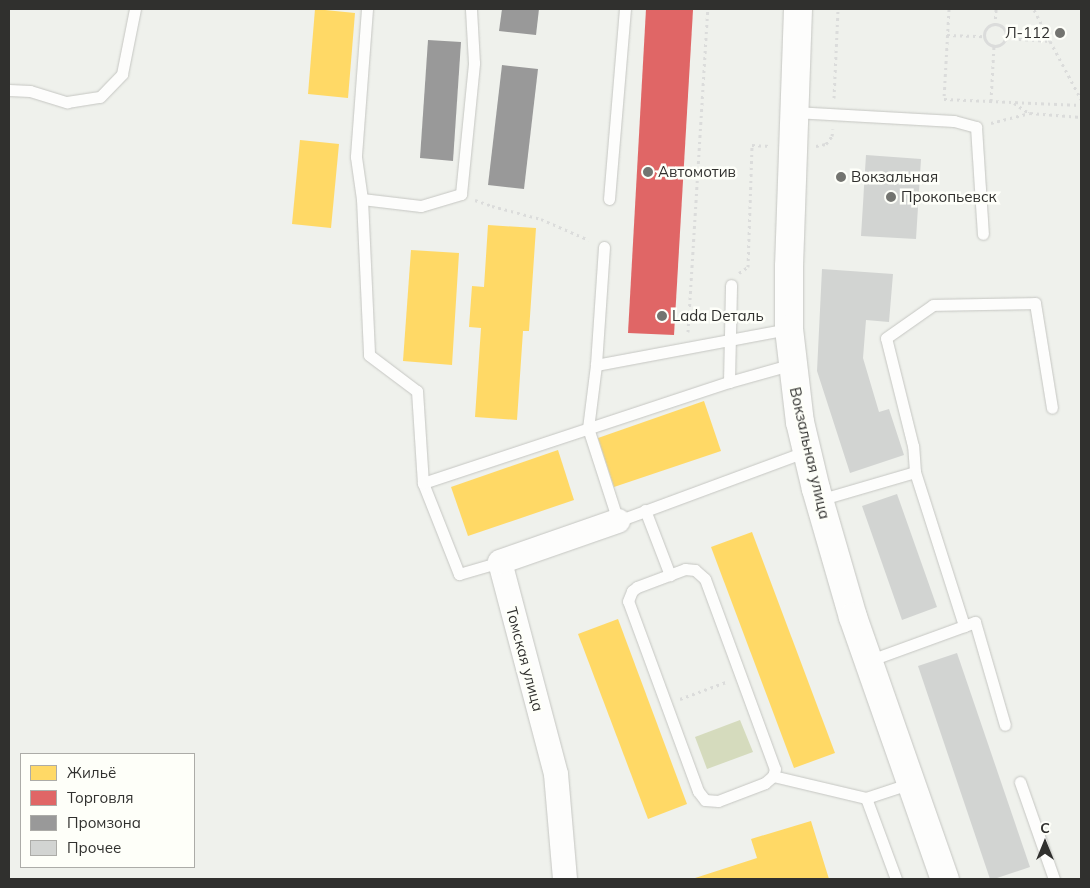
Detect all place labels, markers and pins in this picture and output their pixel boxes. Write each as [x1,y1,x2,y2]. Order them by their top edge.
place label: Л-112 [1005,24,1050,42]
marker: Л-112 [1054,27,1066,39]
place label: Автомотив [658,163,736,181]
marker: Автомотив [642,166,654,178]
place label: Вокзальная [851,168,938,186]
marker: Вокзальная [835,171,847,183]
place label: Прокопьевск [901,188,997,206]
marker: Прокопьевск [885,191,897,203]
place label: Lada Dеталь [672,307,764,325]
marker: Lada Dеталь [656,310,668,322]

